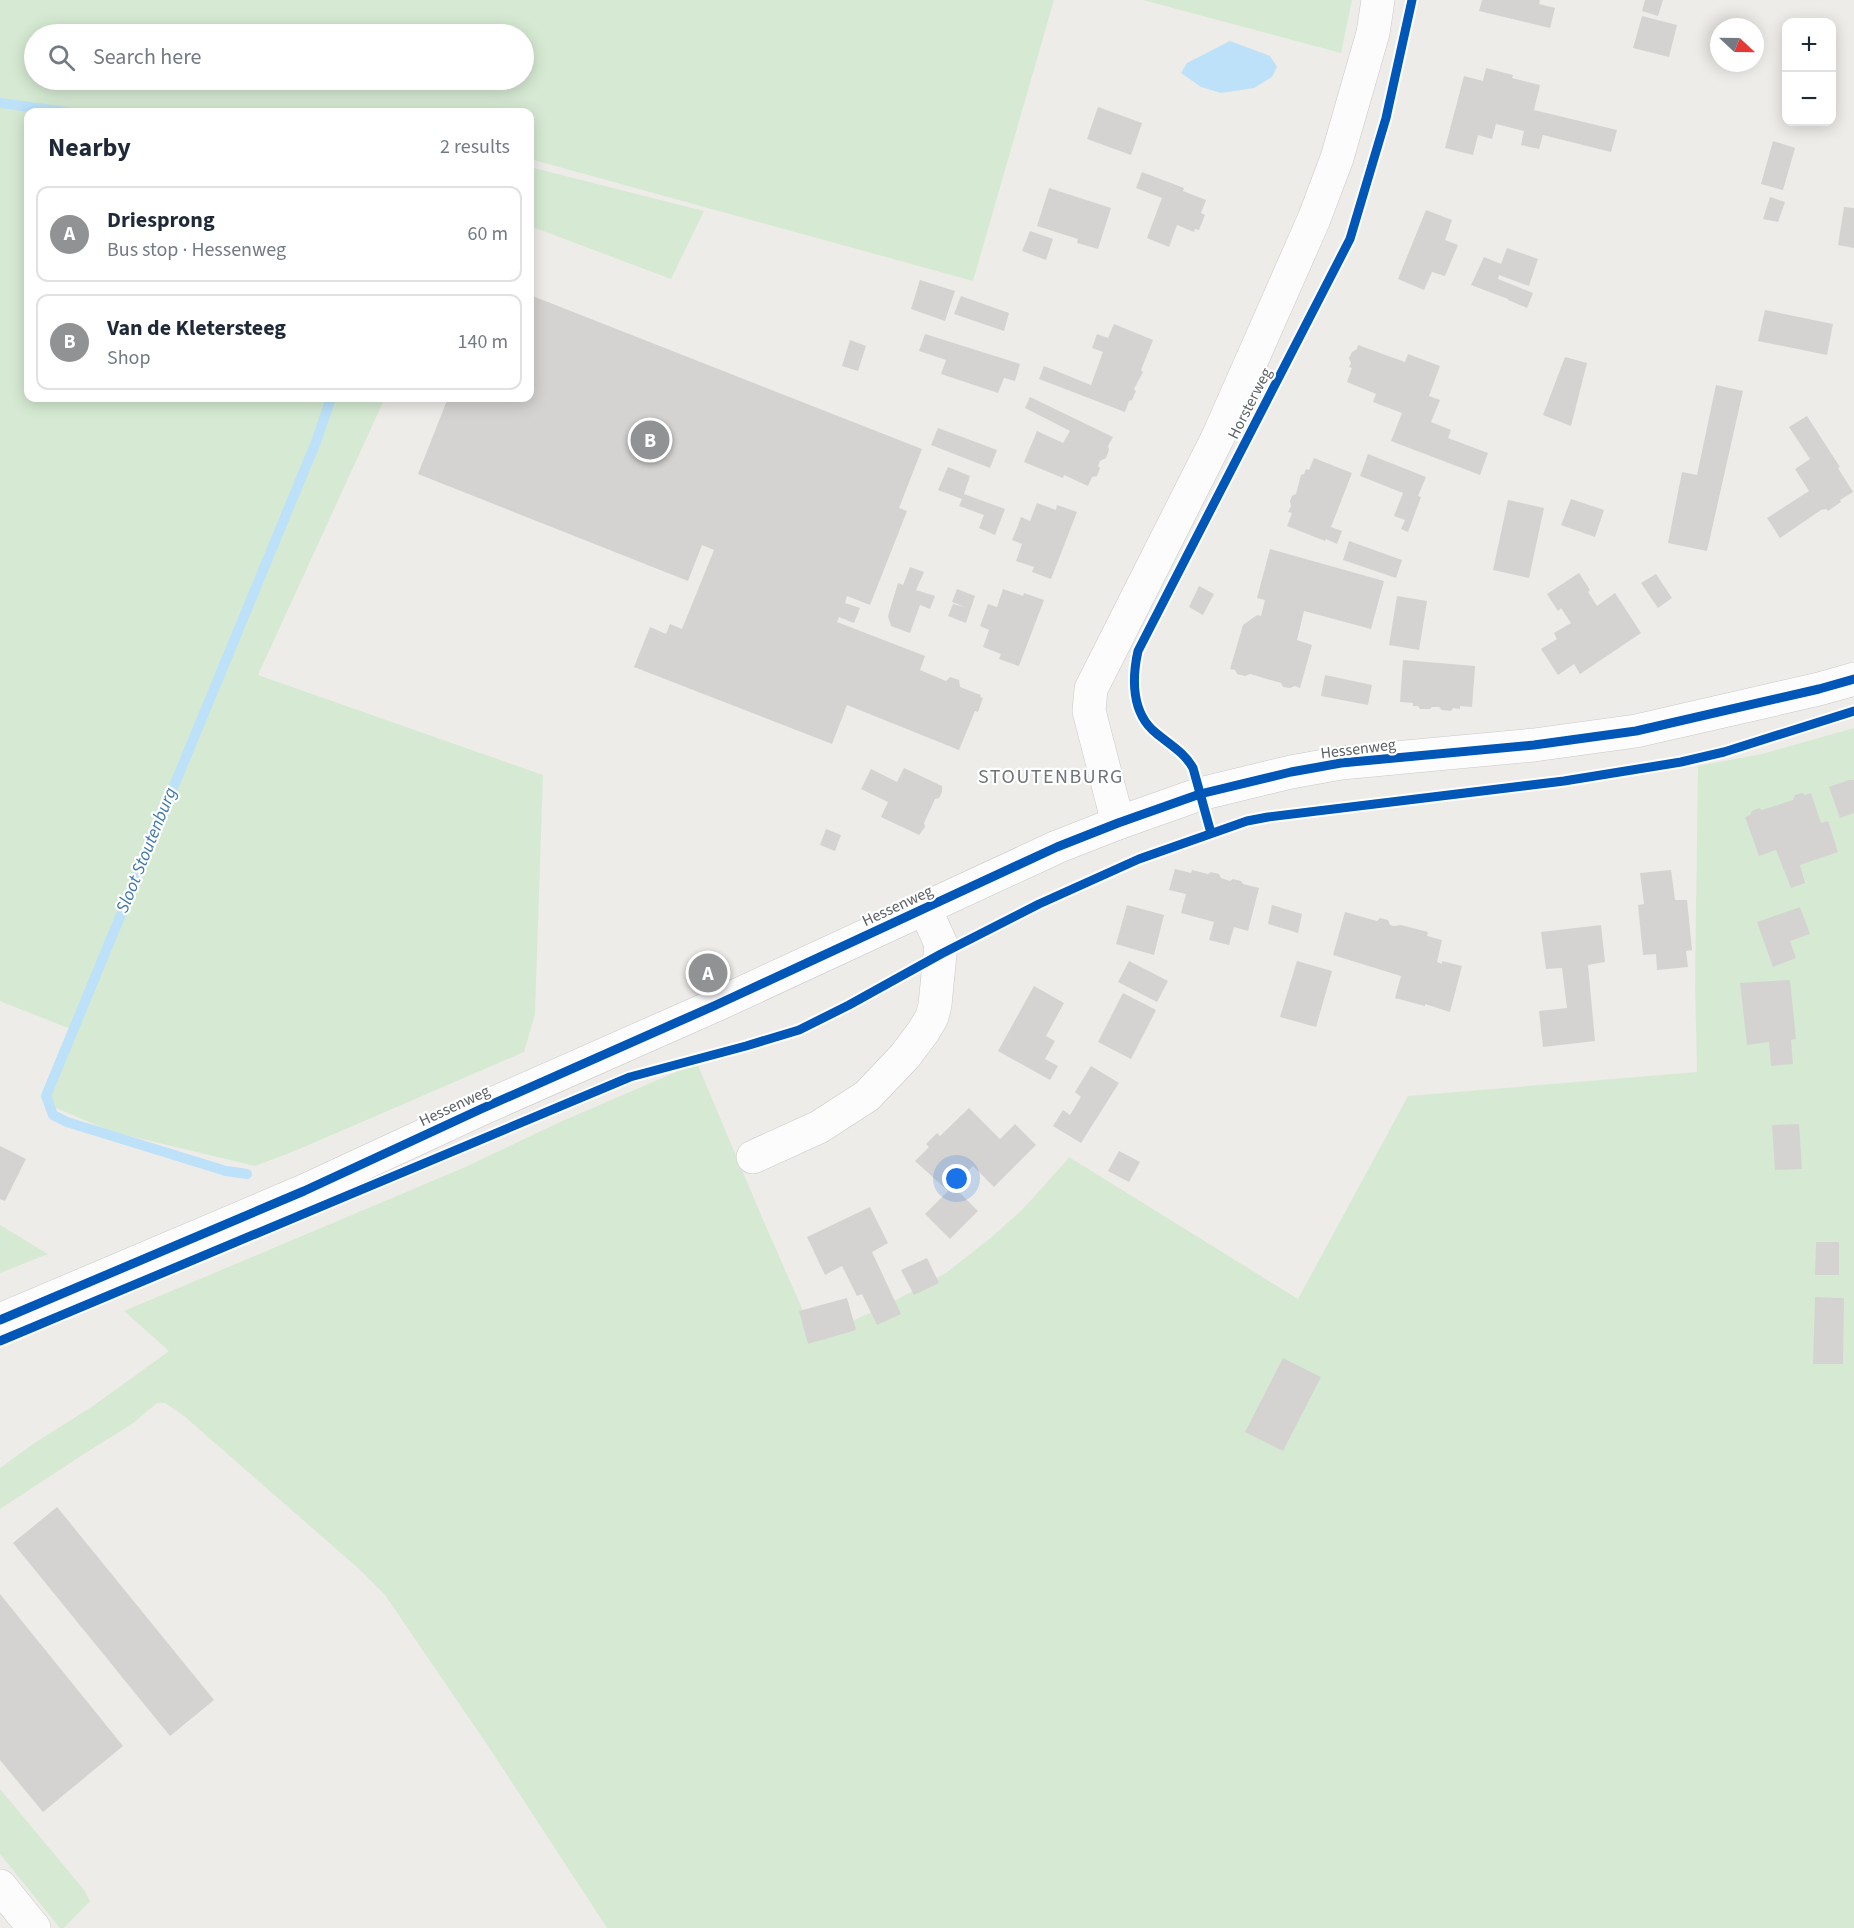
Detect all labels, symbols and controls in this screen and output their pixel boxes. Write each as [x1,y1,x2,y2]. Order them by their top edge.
north arrow [1710,18,1764,72]
map controls [1782,18,1836,126]
button: + [1782,18,1836,72]
search box [24,24,534,90]
icon: search [45,41,78,74]
text: Search here [93,41,201,73]
button: − [1782,72,1836,126]
text: Nearby [48,129,131,166]
text: 2 results [440,133,510,161]
text: Driesprong [107,204,215,236]
text: A [64,220,75,248]
text: 60 m [468,220,508,248]
text: Bus stop · Hessenweg [107,236,286,264]
text: Van de Kletersteeg [107,312,286,344]
text: B [63,328,76,356]
text: 140 m [458,328,508,356]
text: Shop [107,344,151,372]
street label: Horsterweg [1223,364,1277,443]
pin: B [630,418,670,462]
street label: Hessenweg [1319,733,1397,765]
district label: STOUTENBURG [978,763,1124,791]
water label: Sloot Stoutenburg [110,784,183,917]
street label: Hessenweg [858,880,936,932]
pin: A [688,950,728,996]
street label: Hessenweg [415,1080,493,1132]
your location [942,1164,971,1193]

